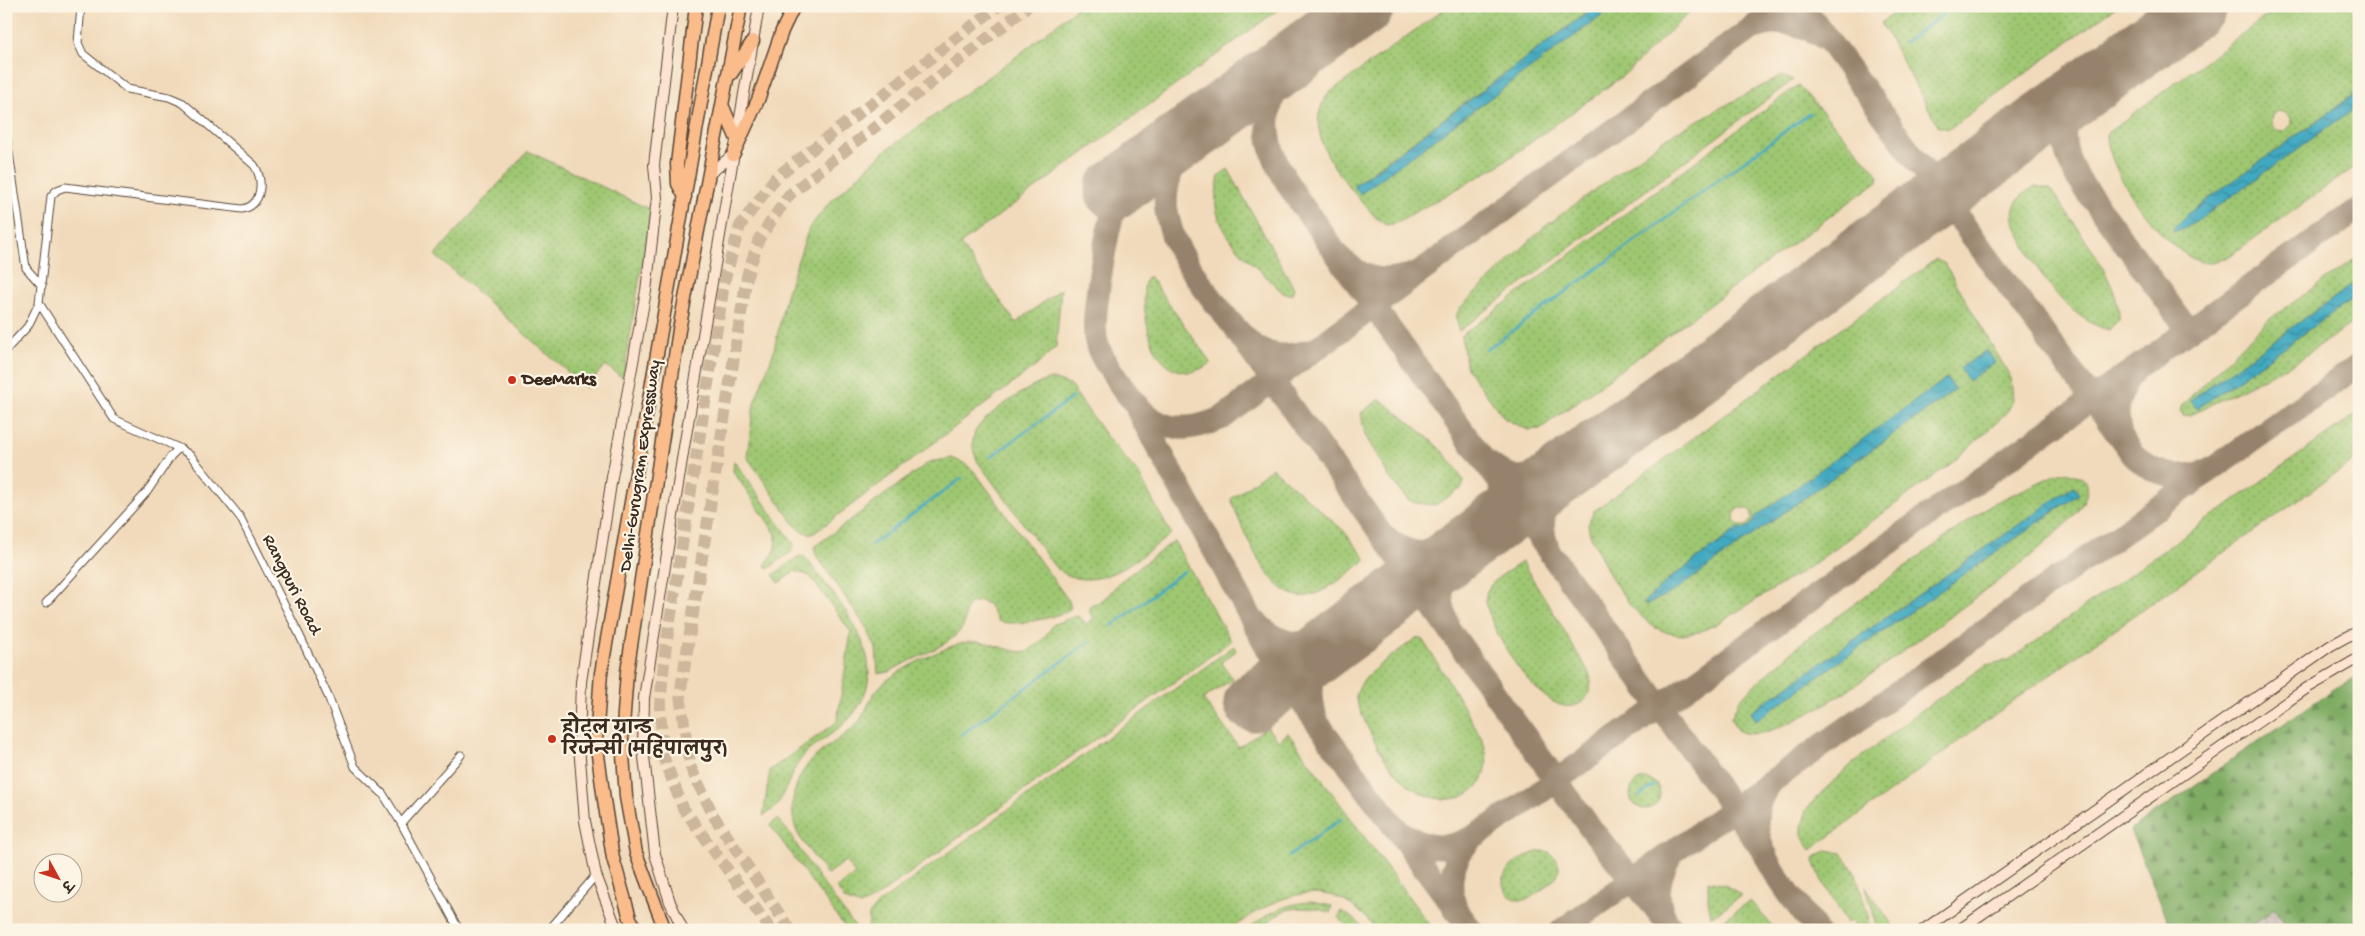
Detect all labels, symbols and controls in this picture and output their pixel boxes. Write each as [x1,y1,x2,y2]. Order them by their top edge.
street label: Delhi-Gurugram Expressway [616,359,666,574]
place label: DeeMarks [520,370,597,391]
marker: DeeMarks [506,374,518,386]
street label: Rangpuri Road [257,532,326,640]
place label: होटल ग्रान्ड रिजेन्सी (महिपालपुर) [560,712,728,762]
marker: होटल ग्रान्ड रिजेन्सी (महिपालपुर) [546,733,558,745]
north arrow [32,854,82,904]
text: उ [55,874,77,895]

